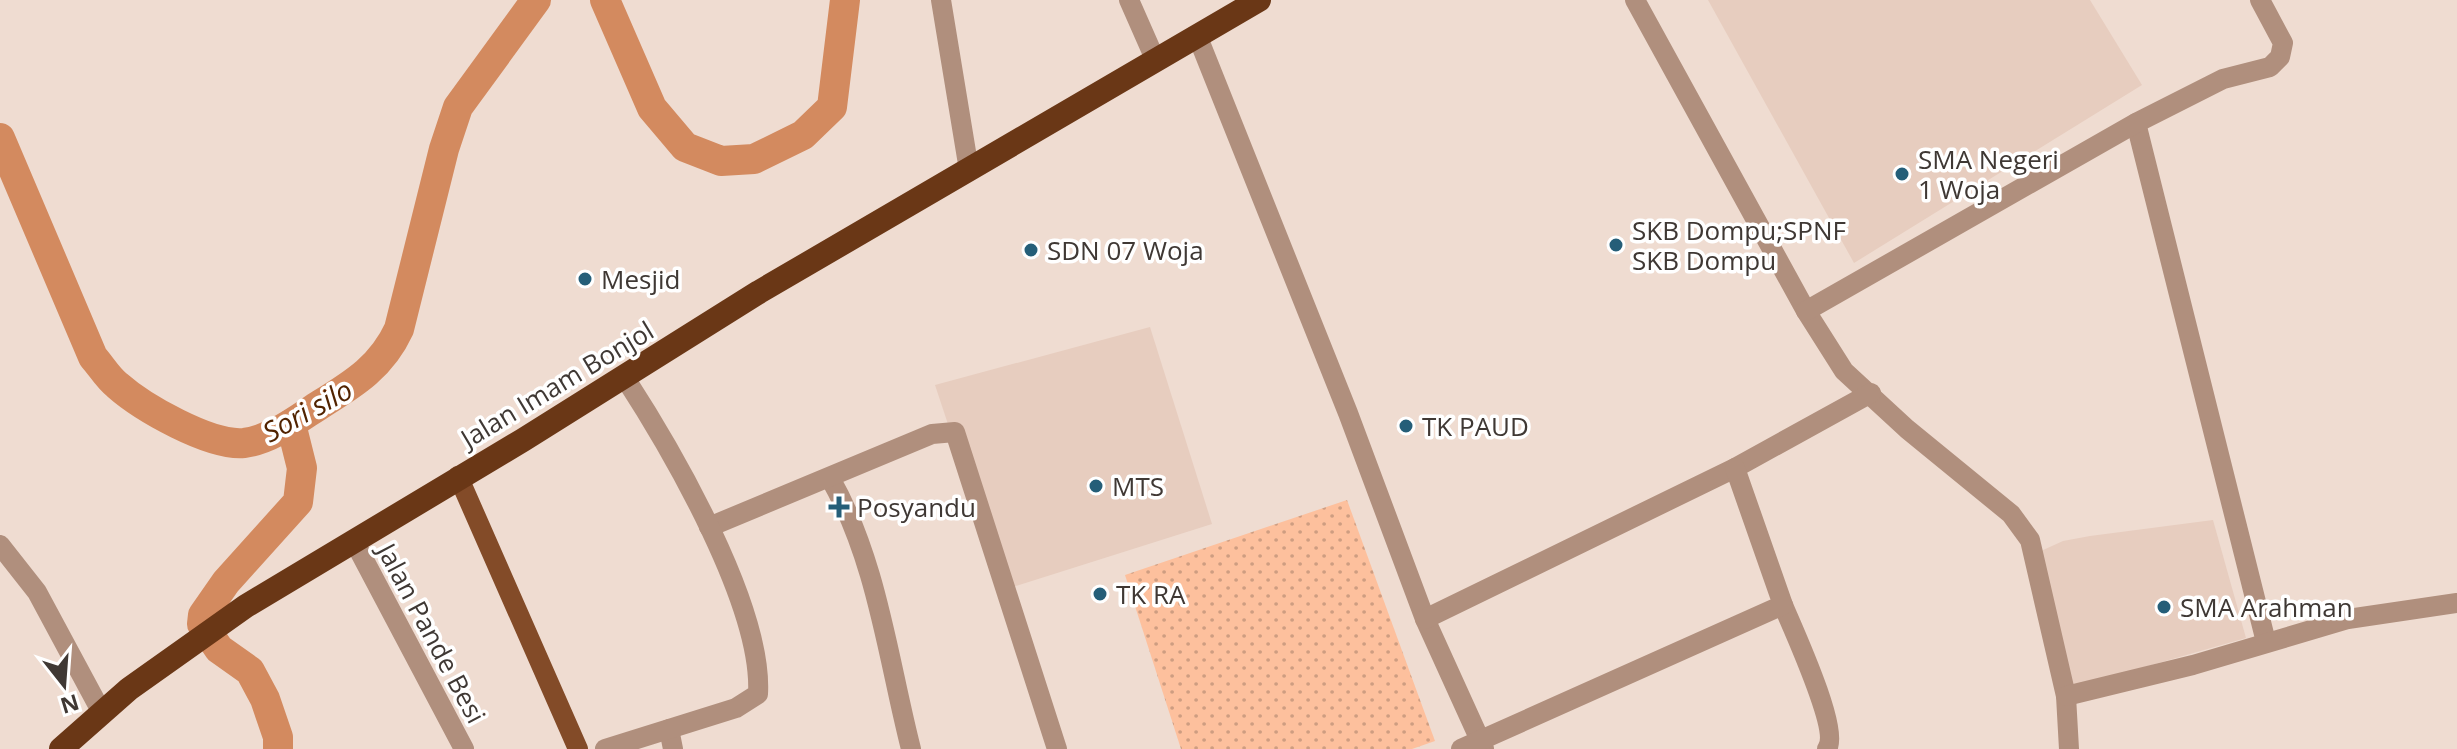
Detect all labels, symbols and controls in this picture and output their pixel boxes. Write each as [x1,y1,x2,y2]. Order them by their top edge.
place label: SMA Negeri 1 Woja [1918,141,2059,207]
marker: SMA Negeri 1 Woja [1893,165,1911,183]
place label: SKB Dompu;SPNF SKB Dompu [1632,212,1846,278]
place label: SDN 07 Woja [1047,232,1204,268]
marker: SKB Dompu;SPNF SKB Dompu [1607,236,1625,254]
marker: SDN 07 Woja [1022,241,1040,259]
place label: Mesjid [601,261,680,297]
marker: Mesjid [576,270,594,288]
street label: Jalan Imam Bonjol [451,312,660,457]
water label: Sori silo [255,370,359,450]
place label: TK PAUD [1422,408,1529,444]
marker: TK PAUD [1397,417,1415,435]
place label: MTS [1112,468,1164,504]
marker: MTS [1087,477,1105,495]
place label: Posyandu [857,489,976,525]
marker: Posyandu [828,496,850,518]
street label: Jalan Pande Besi [368,534,495,729]
place label: TK RA [1116,576,1186,612]
marker: TK RA [1091,585,1109,603]
place label: SMA Arahman [2180,589,2353,625]
marker: SMA Arahman [2155,598,2173,616]
north arrow [24,645,104,725]
text: N [57,688,83,722]

